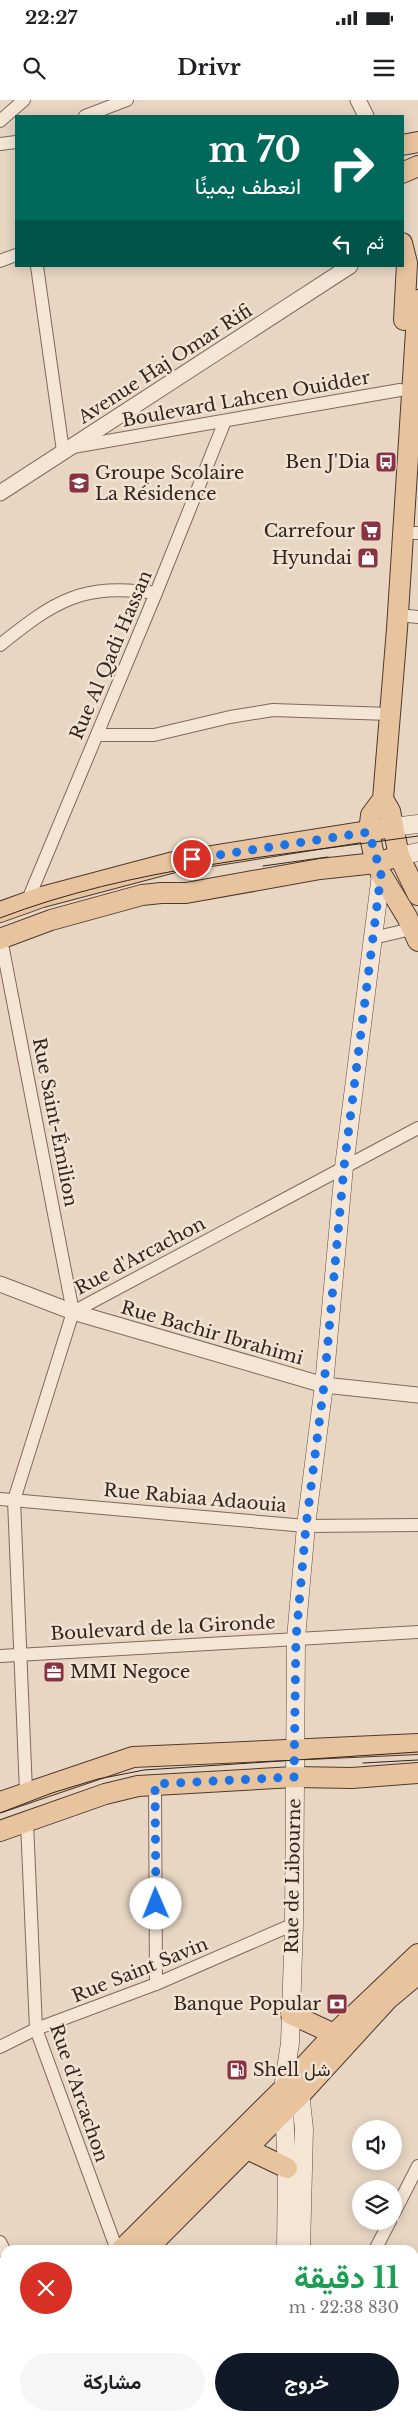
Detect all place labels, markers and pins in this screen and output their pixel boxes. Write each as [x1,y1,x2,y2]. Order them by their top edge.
bus stop icon: Ben J'Dia [374,450,398,474]
place label: Ben J'Dia [285,451,370,473]
place label: Groupe Scolaire La Résidence [95,462,244,505]
school or university icon: Groupe Scolaire La Résidence [67,471,91,495]
supermarket icon: Carrefour [359,519,383,543]
place label: Carrefour [264,520,355,542]
shop icon: Hyundai [356,546,380,570]
place label: Hyundai [272,547,352,569]
pin [171,838,213,880]
office icon: MMI Negoce [42,1660,66,1684]
place label: MMI Negoce [70,1661,190,1683]
bank icon: Banque Popular [325,1992,349,2016]
place label: Banque Popular [173,1993,321,2015]
fuel station icon: Shell شل [225,2058,249,2082]
place label: Shell شل [253,2059,330,2081]

